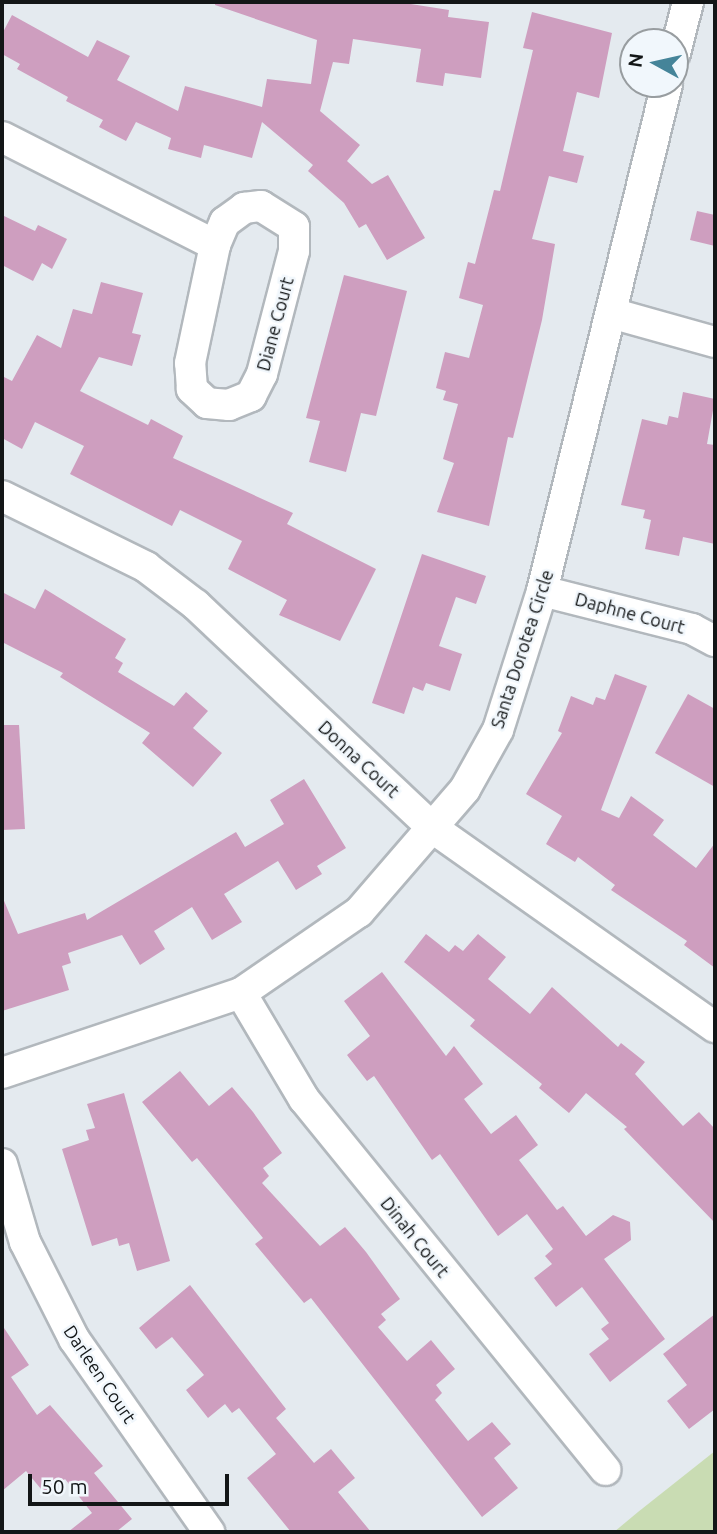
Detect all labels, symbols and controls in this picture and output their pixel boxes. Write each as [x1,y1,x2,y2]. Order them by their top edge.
north arrow [619,28,689,98]
text: N [623,52,647,69]
street label: Diane Court [252,275,298,373]
street label: Santa Dorotea Circle [486,567,558,731]
street label: Daphne Court [573,588,687,638]
street label: Donna Court [314,716,404,802]
street label: Dinah Court [376,1193,454,1281]
street label: Darleen Court [59,1321,141,1427]
scale bar [32,1460,233,1504]
text: 50 m [41,1474,88,1498]

